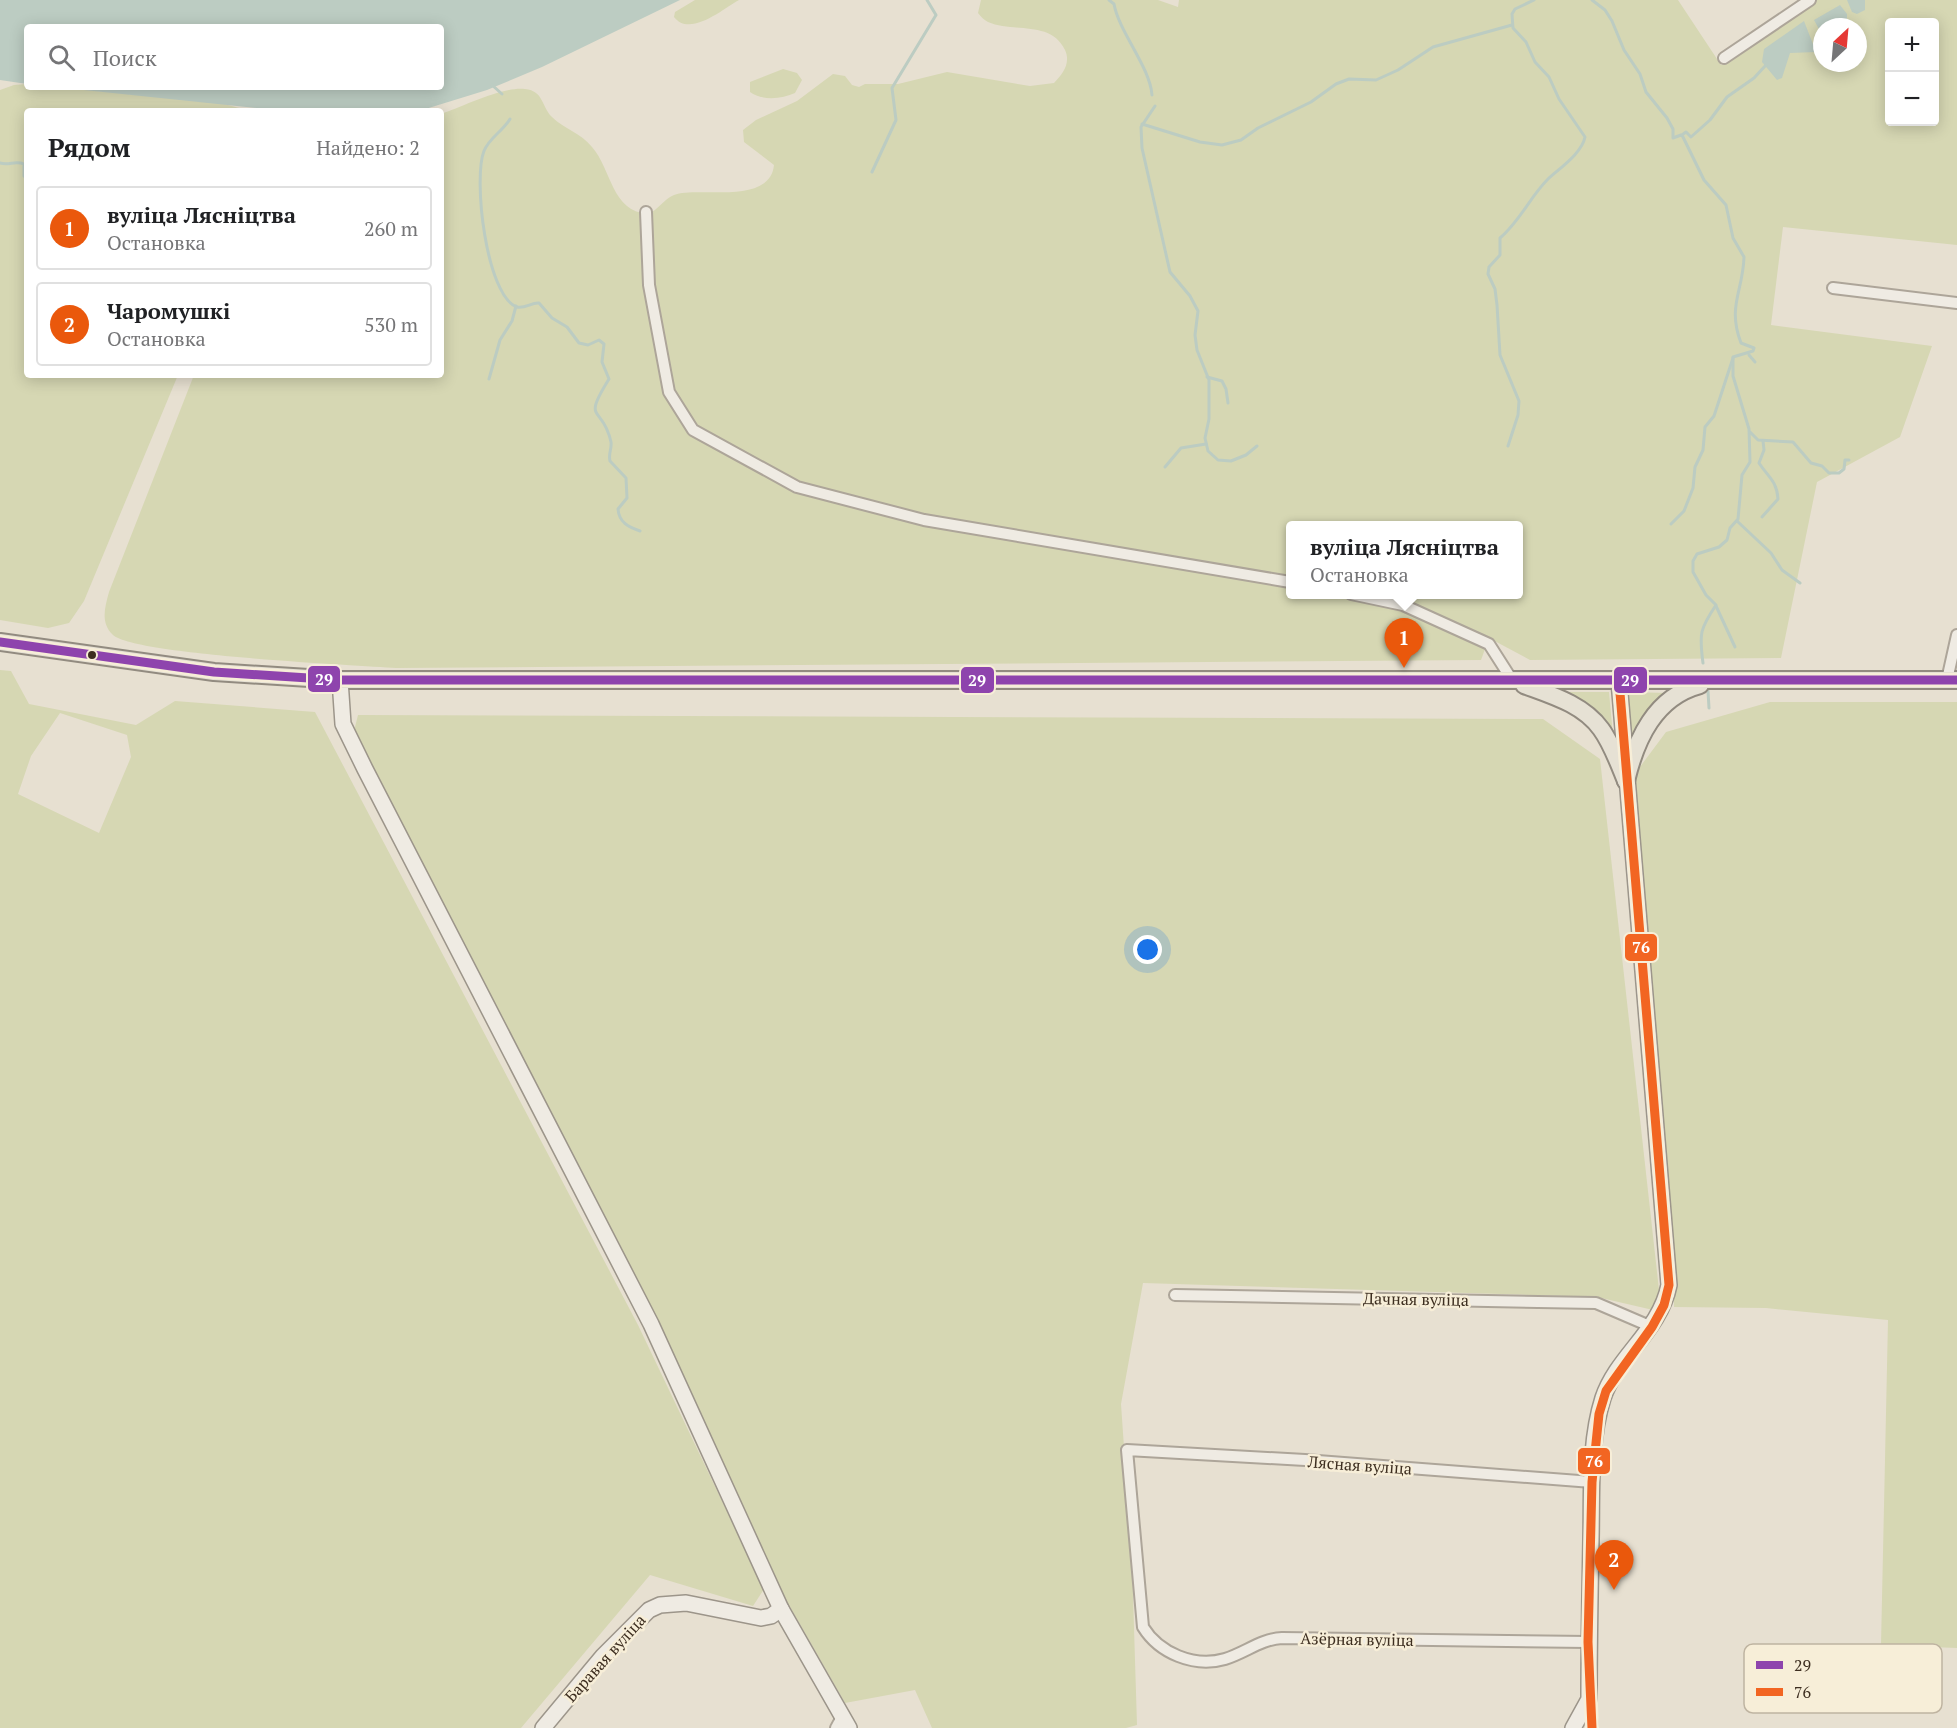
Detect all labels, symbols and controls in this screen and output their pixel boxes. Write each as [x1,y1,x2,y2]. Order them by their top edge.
north arrow [1813,18,1867,72]
map controls [1885,18,1939,126]
button: + [1885,18,1939,72]
search box [24,24,444,90]
icon: search [45,41,78,74]
text: Поиск [93,43,157,72]
button: − [1885,72,1939,126]
text: Рядом [48,130,131,164]
text: Найдено: 2 [316,134,420,161]
text: вуліца Лясніцтва [107,200,296,229]
text: 1 [64,215,75,242]
text: 260 m [364,215,418,242]
text: Остановка [107,229,206,256]
text: Чаромушкі [107,296,230,325]
text: 2 [64,311,75,338]
text: 530 m [364,311,418,338]
text: Остановка [107,325,206,352]
popup [1286,521,1523,599]
text: вуліца Лясніцтва [1310,532,1499,561]
text: Остановка [1310,561,1409,588]
pin: 1 [1384,618,1424,668]
unlabelled marker [86,649,98,661]
line badge: 29 [307,665,341,693]
line badge: 29 [960,666,995,694]
line badge: 29 [1613,666,1648,694]
text: 29 [315,668,333,690]
text: 29 [968,669,986,691]
text: 29 [1621,669,1639,691]
line badge: 76 [1624,933,1658,962]
your location [1133,935,1162,964]
text: 76 [1632,936,1650,958]
street label: Дачная вуліца [1363,1287,1469,1311]
line badge: 76 [1577,1447,1611,1475]
street label: Лясная вуліца [1306,1450,1413,1480]
text: 76 [1585,1450,1603,1472]
pin: 2 [1594,1540,1634,1590]
street label: Баравая вуліца [560,1609,650,1707]
street label: Азёрная вуліца [1300,1627,1414,1651]
legend [1744,1644,1942,1713]
text: 29 [1794,1654,1811,1676]
text: 76 [1794,1681,1812,1703]

